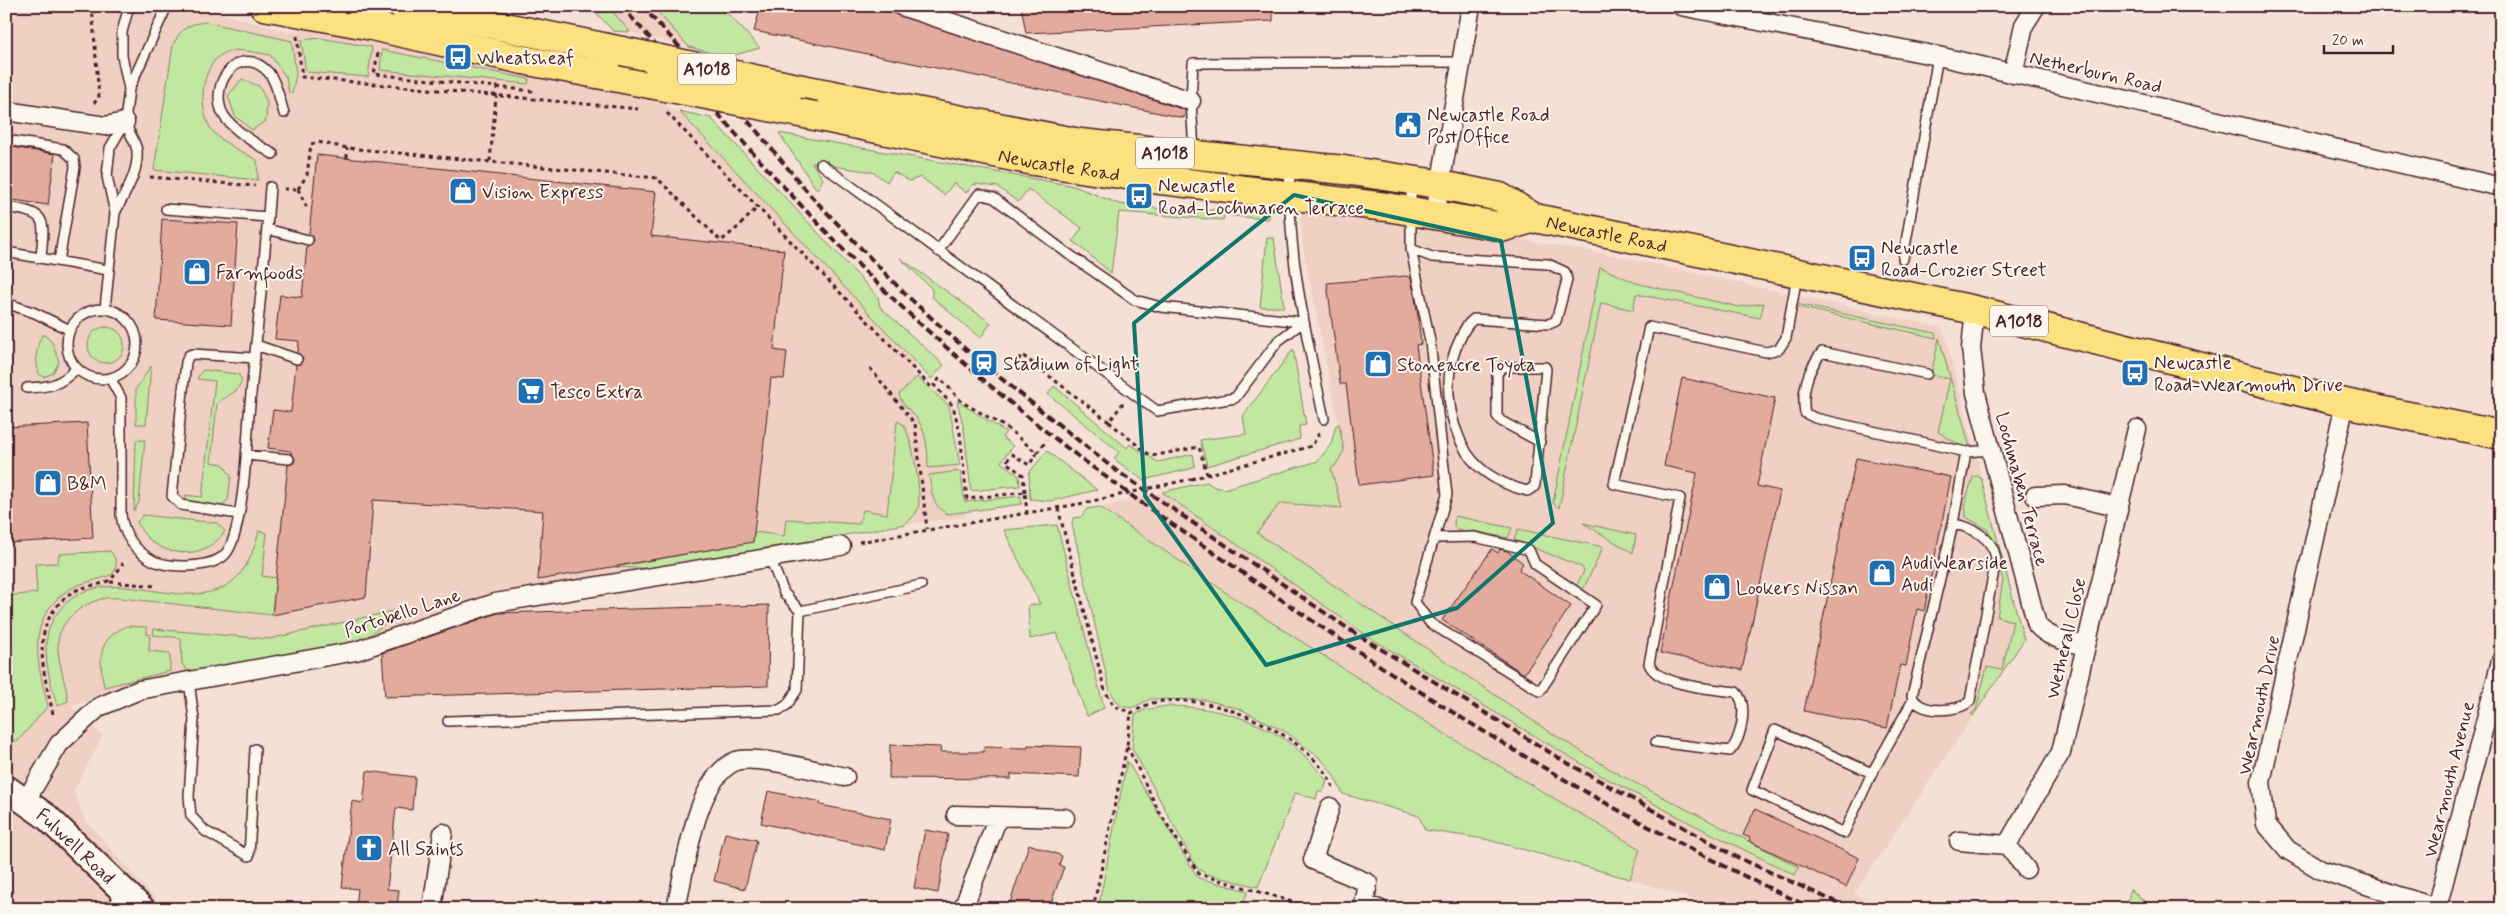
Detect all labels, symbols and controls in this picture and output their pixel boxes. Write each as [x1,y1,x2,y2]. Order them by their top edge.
scale bar [2324,22,2393,54]
text: 20 m [2332,31,2364,51]
bus stop icon: Wheatsheaf [443,42,473,72]
street label: Netherburn Road [2027,45,2164,100]
place label: Wheatsheaf [477,46,574,71]
road number: A1018 [678,54,736,85]
place label: Newcastle Road Post Office [1427,103,1550,150]
public building icon: Newcastle Road Post Office [1393,110,1423,140]
road number: A1018 [1136,138,1194,168]
street label: Newcastle Road [996,143,1121,188]
place label: Newcastle Road-Lochmaren Terrace [1158,174,1364,221]
shop icon: Vision Express [448,176,478,206]
place label: Vision Express [482,180,603,205]
bus stop icon: Newcastle Road-Lochmaren Terrace [1124,181,1154,211]
street label: Newcastle Road [1544,210,1669,259]
place label: Newcastle Road-Crozier Street [1881,236,2047,283]
bus stop icon: Newcastle Road-Crozier Street [1847,243,1877,273]
shop icon: Farmfoods [182,257,212,287]
place label: Farmfoods [216,261,303,289]
road number: A1018 [1990,306,2048,336]
station icon: Stadium of Light [969,348,999,378]
shop icon: Stoneacre Toyota [1363,349,1393,379]
place label: Newcastle Road-Wearmouth Drive [2154,351,2343,398]
place label: Stadium of Light [1003,352,1139,378]
place label: Stoneacre Toyota [1397,353,1536,379]
bus stop icon: Newcastle Road-Wearmouth Drive [2120,358,2150,388]
supermarket icon: Tesco Extra [516,376,546,406]
place label: Tesco Extra [550,380,643,405]
street label: Lochmaben Terrace [1989,409,2054,569]
shop icon: B&M [33,468,63,498]
place label: B&M [67,472,107,497]
place label: AudiWearside Audi [1901,551,2008,598]
shop icon: AudiWearside Audi [1867,558,1897,588]
shop icon: Lookers Nissan [1702,572,1732,602]
street label: Wetherall Close [2040,575,2093,701]
place label: Lookers Nissan [1736,576,1858,601]
street label: Portobello Lane [341,583,464,644]
street label: Wearmouth Drive [2232,633,2286,778]
street label: Wearmouth Avenue [2418,699,2481,860]
street label: Fulwell Road [31,803,120,890]
church icon: All Saints [354,833,384,863]
place label: All Saints [388,837,463,862]

